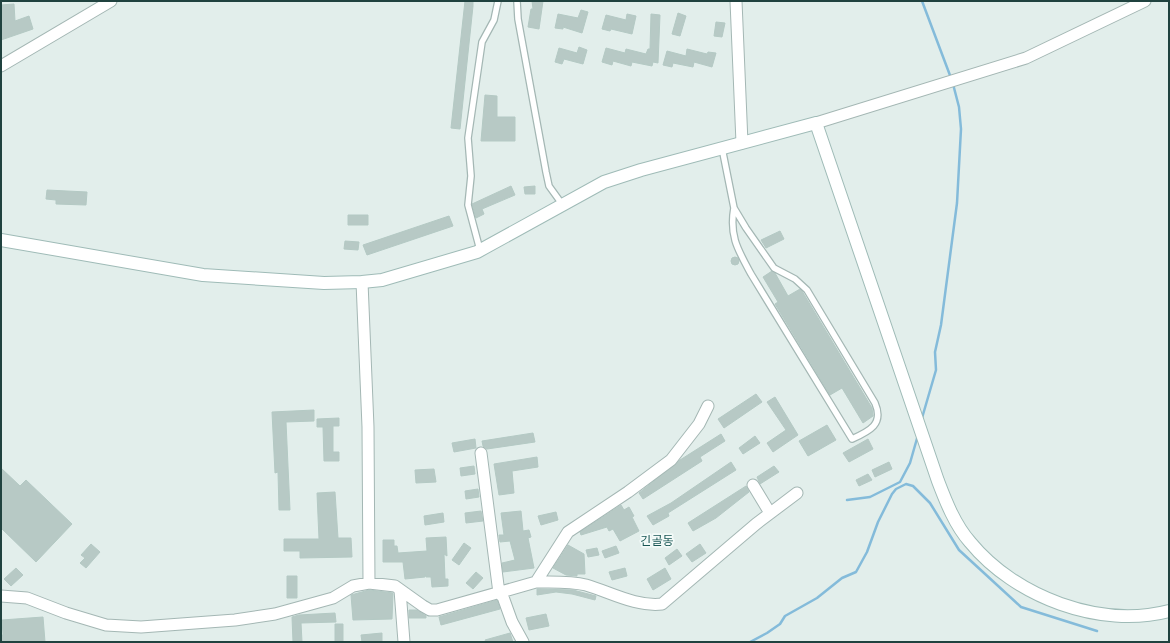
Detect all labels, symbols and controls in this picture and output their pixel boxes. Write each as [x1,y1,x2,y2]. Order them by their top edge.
district label: 긴골동 [640,534,674,548]

